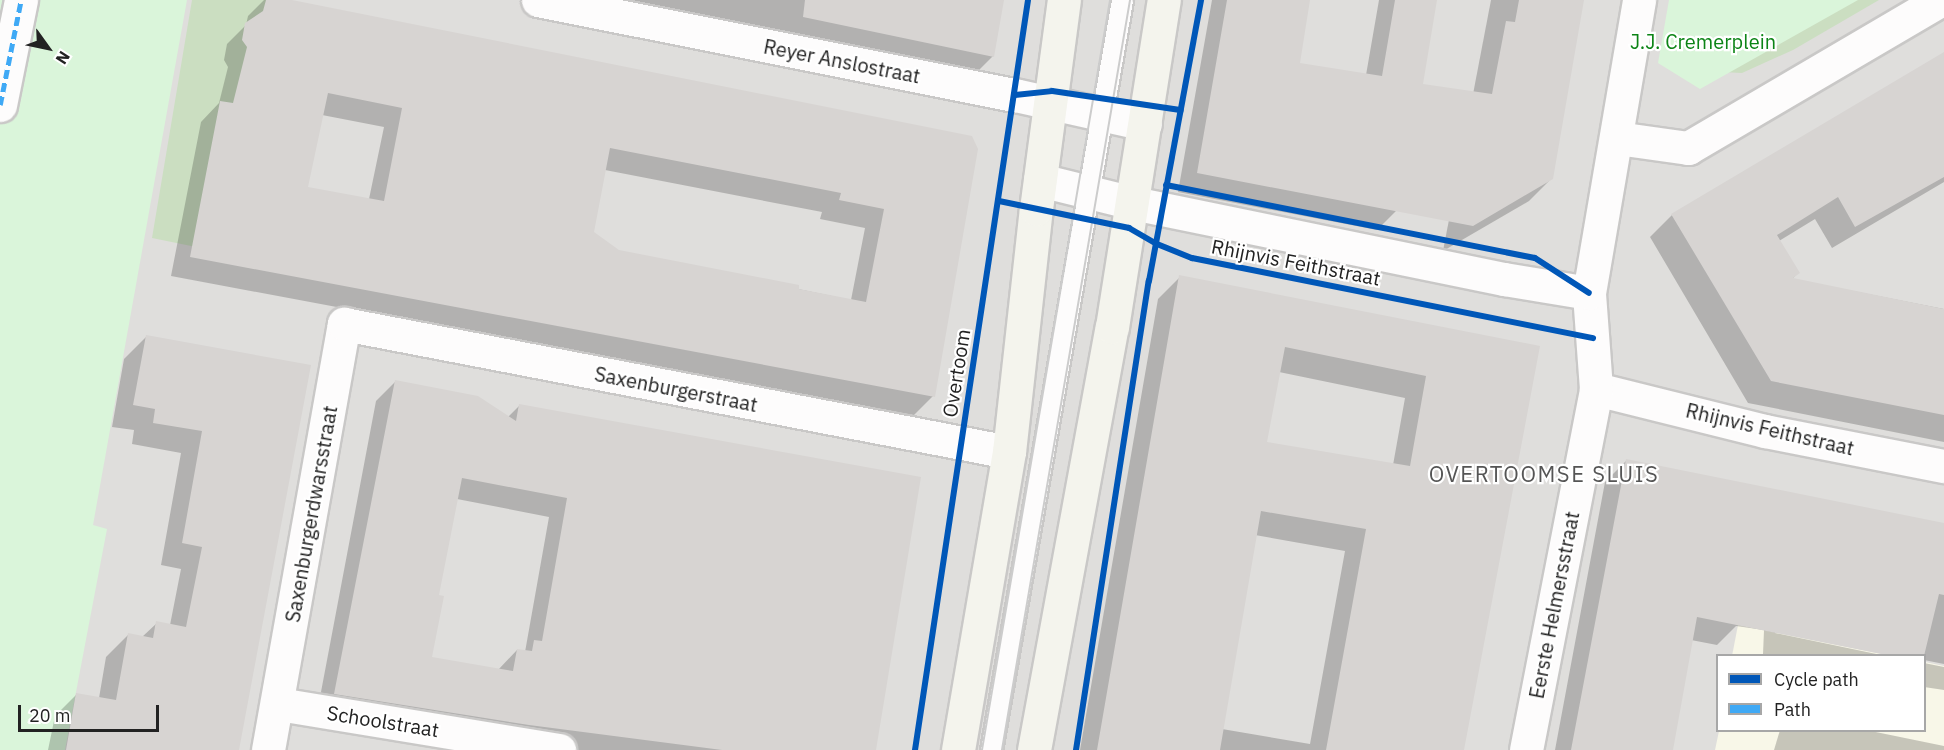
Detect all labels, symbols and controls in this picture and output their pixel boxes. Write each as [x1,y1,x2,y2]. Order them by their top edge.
north arrow [18,18,78,78]
park label: J.J. Cremerplein [1630,29,1776,53]
street label: Reyer Anslostraat [762,34,922,88]
text: N [52,47,75,68]
street label: Rhijnvis Feithstraat [1209,234,1383,290]
street label: Overtoom [937,327,975,419]
street label: Saxenburgerstraat [593,361,759,417]
street label: Rhijnvis Feithstraat [1684,398,1856,460]
street label: Saxenburgerdwarsstraat [280,404,342,624]
district label: OVERTOOMSE SLUIS [1429,461,1659,487]
street label: Eerste Helmersstraat [1524,509,1584,701]
legend [1716,654,1926,732]
text: Cycle path [1774,668,1859,691]
scale bar [21,693,162,731]
text: Path [1774,698,1811,721]
street label: Schoolstraat [325,700,441,742]
text: 20 m [29,704,71,727]

